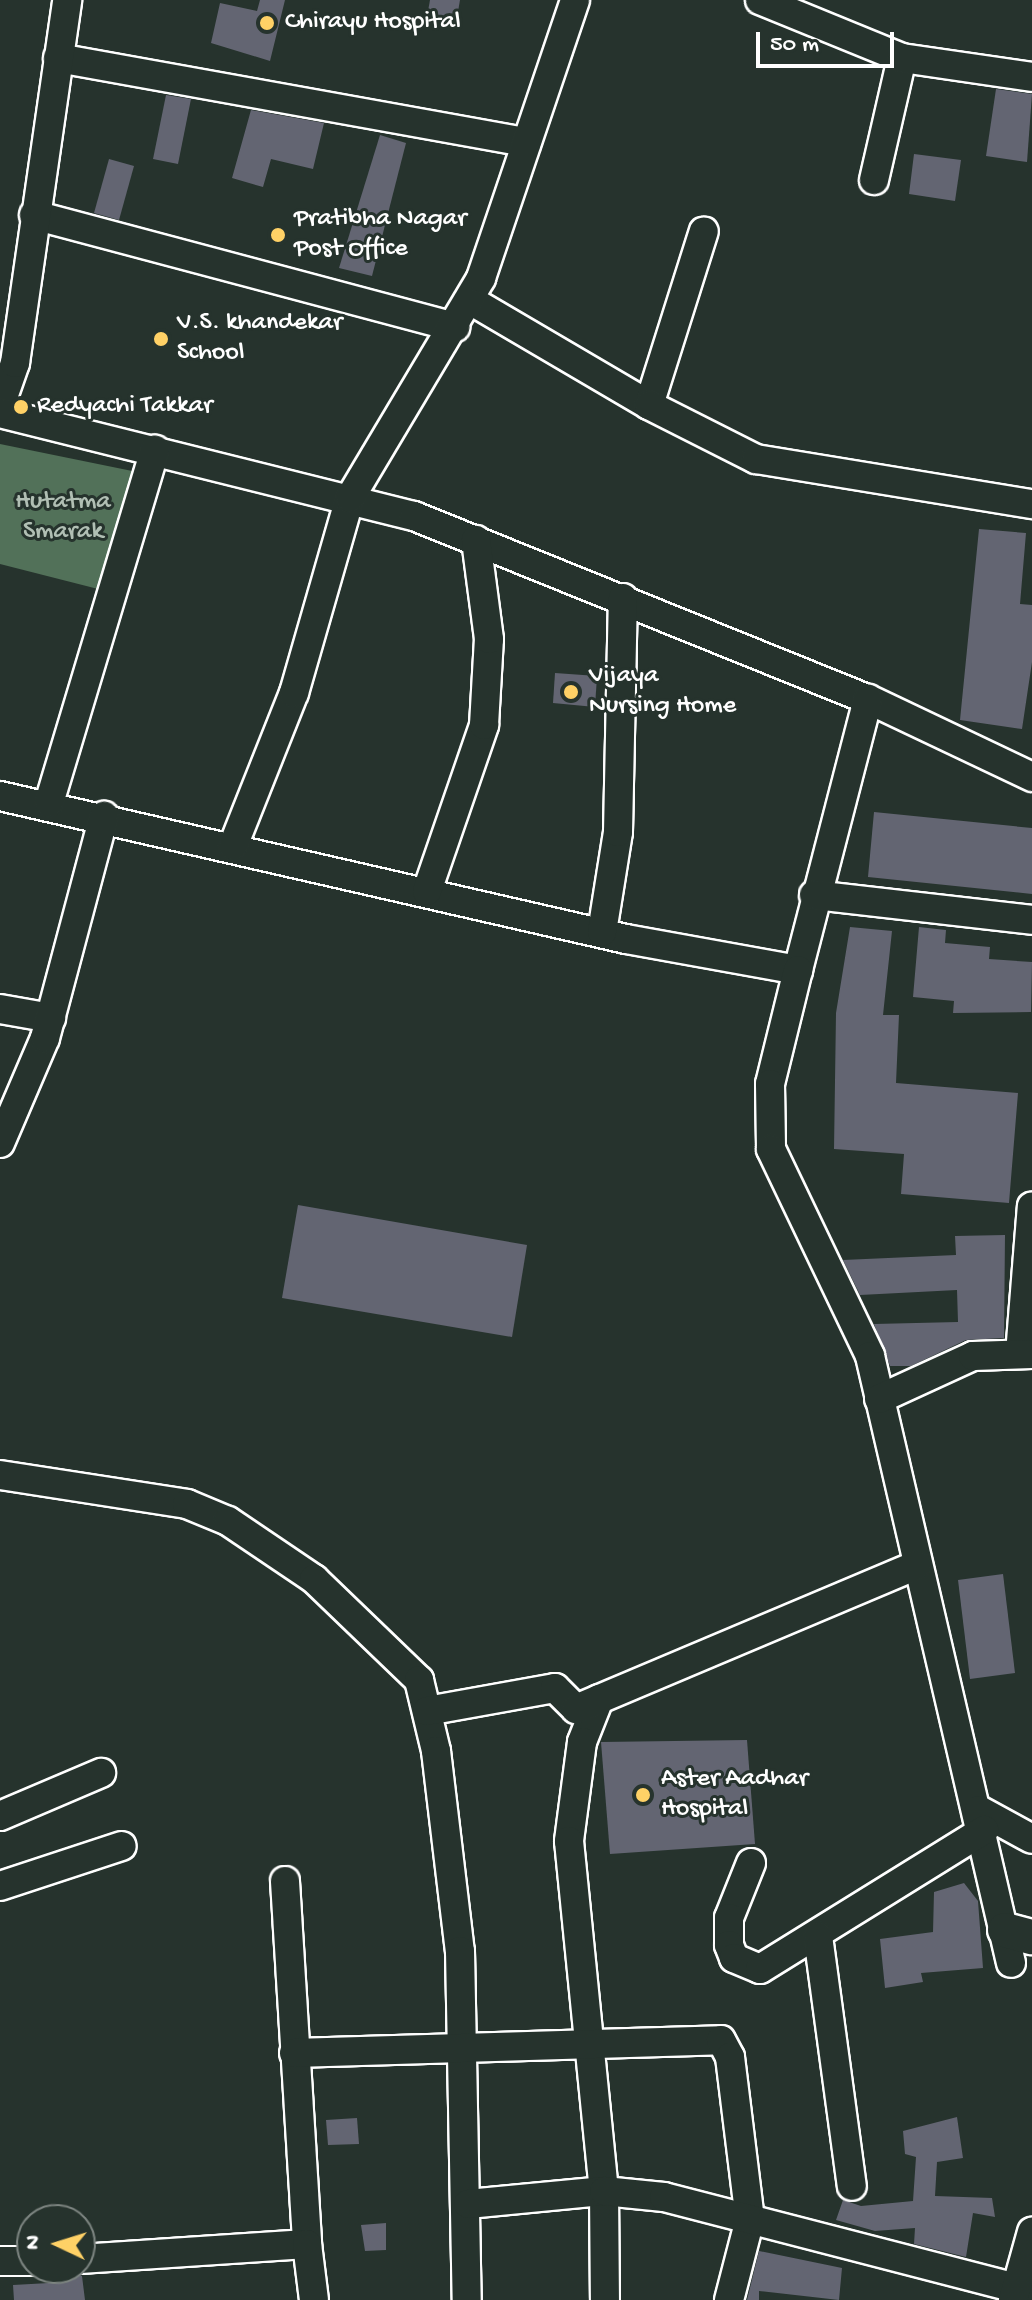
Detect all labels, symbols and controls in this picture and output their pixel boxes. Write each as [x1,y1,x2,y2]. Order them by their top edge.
place label: Chirayu Hospital [285,7,461,39]
marker: Chirayu Hospital [256,12,278,34]
scale bar [760,16,898,66]
text: 50 m [770,31,819,60]
place label: Pratibha Nagar Post Office [294,204,466,266]
marker: Pratibha Nagar Post Office [269,226,287,244]
place label: V.S. khandekar School [177,308,342,370]
marker: V.S. khandekar School [152,330,170,348]
place label: Redyachi Takkar [37,391,212,423]
marker: Redyachi Takkar [12,398,30,416]
park label: Hutatma Smarak [15,487,111,548]
place label: Vijaya Nursing Home [589,661,736,722]
marker: Vijaya Nursing Home [560,681,582,703]
place label: Aster Aadhar Hospital [661,1764,808,1826]
marker: Aster Aadhar Hospital [632,1784,654,1806]
north arrow [16,2204,96,2284]
text: N [21,2234,48,2251]

